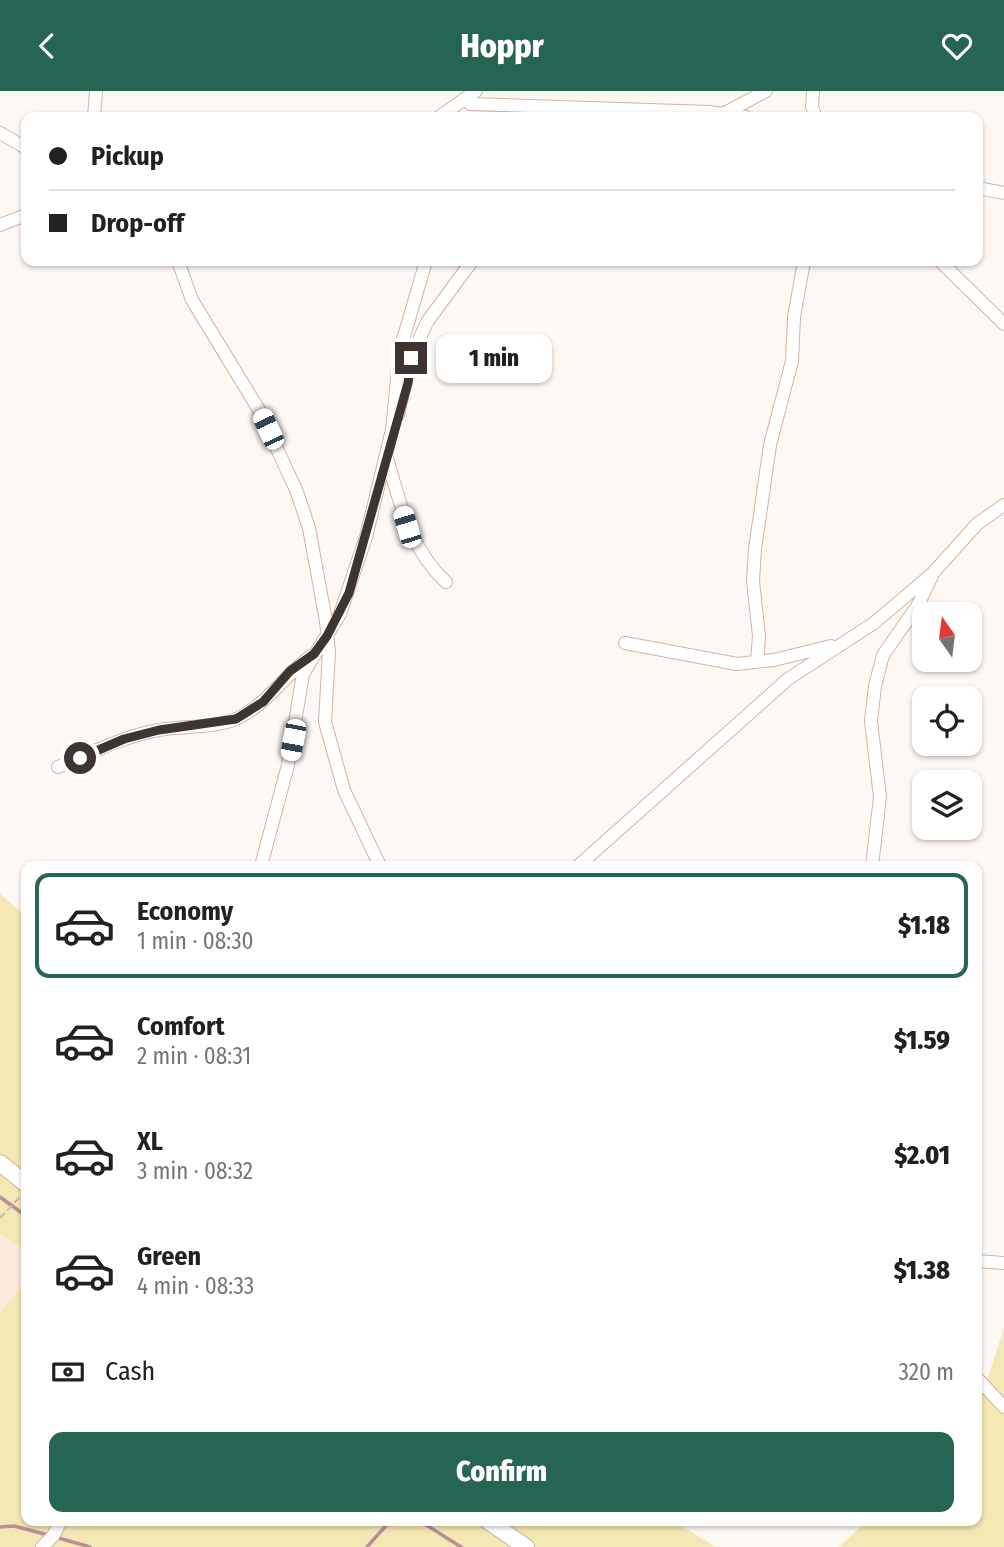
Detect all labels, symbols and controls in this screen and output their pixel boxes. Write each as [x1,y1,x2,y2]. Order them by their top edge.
icon: back [28,27,66,65]
text: Hoppr [460,27,544,65]
icon: heart [938,27,976,65]
text: Pickup [91,141,164,172]
text: Drop-off [91,208,184,239]
callout: 1 min [436,334,551,383]
route end [395,342,427,374]
text: 1 min [469,344,519,372]
car [250,406,287,452]
car [391,504,424,550]
north arrow [912,602,982,672]
map controls [912,602,982,840]
button: locate [912,686,982,756]
car [279,717,308,763]
route start [64,742,96,774]
button: layers [912,770,982,840]
icon: car [53,894,116,957]
text: Economy [137,896,233,927]
text: $1.18 [898,910,950,941]
text: 1 min · 08:30 [137,927,254,955]
icon: car [53,1009,116,1072]
text: Comfort [137,1011,225,1042]
text: $1.59 [894,1025,950,1056]
text: 2 min · 08:31 [137,1042,251,1070]
icon: car [53,1124,116,1187]
text: XL [137,1126,163,1157]
text: $2.01 [894,1140,950,1171]
text: 3 min · 08:32 [137,1157,253,1185]
icon: car [53,1239,116,1302]
text: Green [137,1241,201,1272]
text: $1.38 [894,1255,950,1286]
text: 4 min · 08:33 [137,1272,254,1300]
icon: cash [49,1353,87,1391]
text: Cash [105,1356,155,1387]
text: 320 m [899,1358,954,1386]
button: Confirm [49,1432,954,1512]

